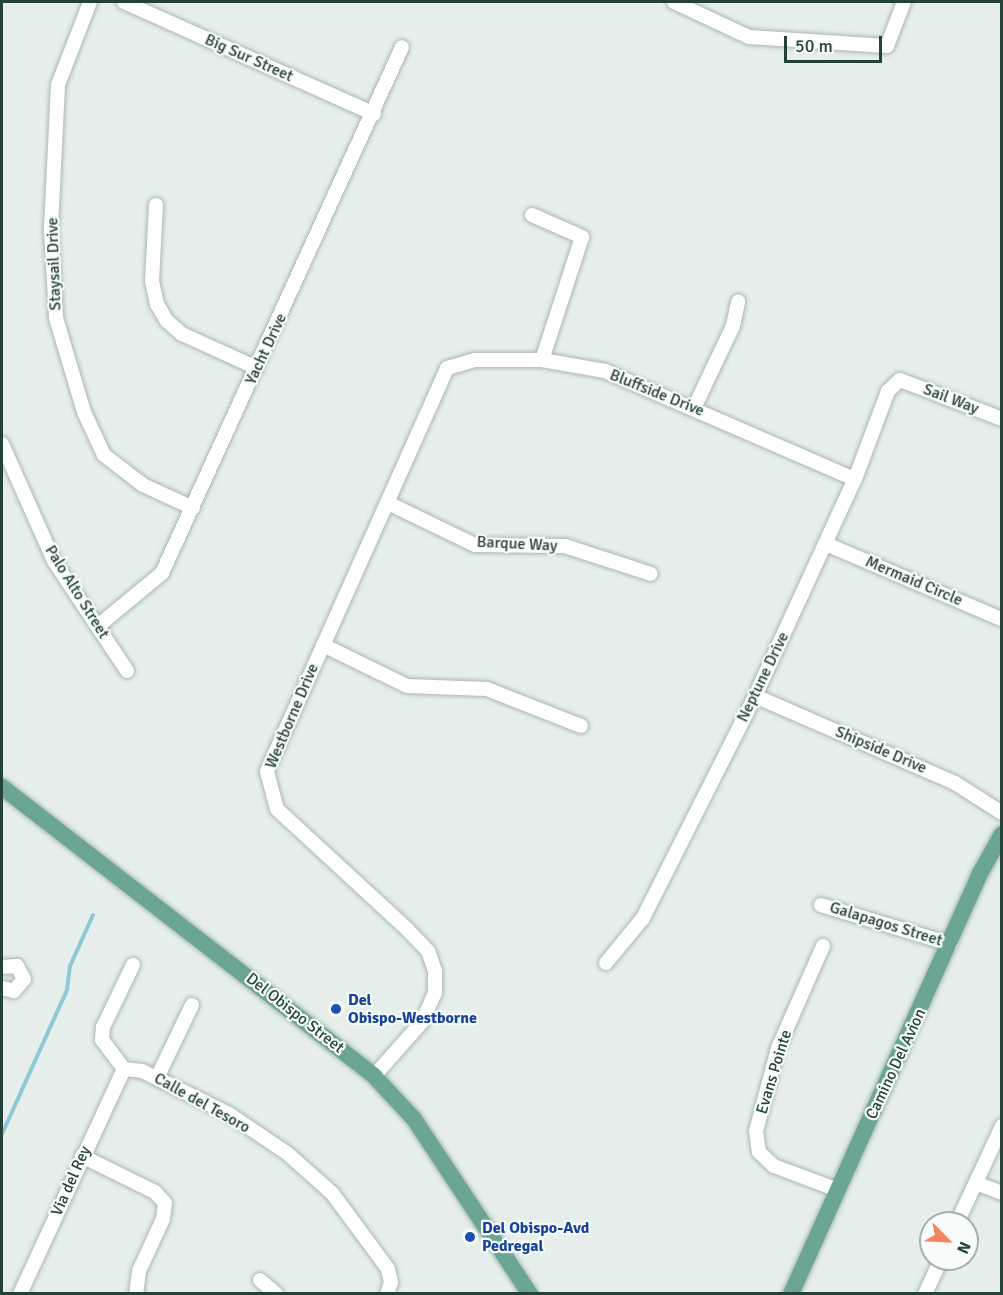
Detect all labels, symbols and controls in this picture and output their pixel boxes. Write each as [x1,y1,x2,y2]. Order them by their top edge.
scale bar [787,24,884,62]
street label: Big Sur Street [202,30,296,86]
text: 50 m [795,35,833,57]
street label: Staysail Drive [43,217,65,311]
street label: Yacht Drive [241,310,291,388]
street label: Bluffside Drive [607,365,707,421]
street label: Sail Way [920,380,982,418]
street label: Barque Way [476,532,558,556]
street label: Palo Alto Street [41,542,113,642]
street label: Mermaid Circle [863,552,965,610]
street label: Neptune Drive [733,629,793,725]
street label: Westborne Drive [261,661,323,771]
street label: Shipside Drive [832,722,930,778]
street label: Galapagos Street [827,898,945,950]
street label: Del Obispo Street [242,969,348,1057]
place label: Del Obispo-Westborne [348,990,477,1028]
marker: Del Obispo-Westborne [329,1002,343,1016]
street label: Camino Del Avion [862,1006,930,1122]
street label: Evans Pointe [752,1028,796,1116]
street label: Calle del Tesoro [151,1069,253,1137]
street label: Via del Rey [47,1143,95,1219]
north arrow [919,1211,979,1271]
place label: Del Obispo-Avd Pedregal [482,1218,589,1256]
marker: Del Obispo-Avd Pedregal [463,1230,477,1244]
text: N [952,1238,975,1257]

